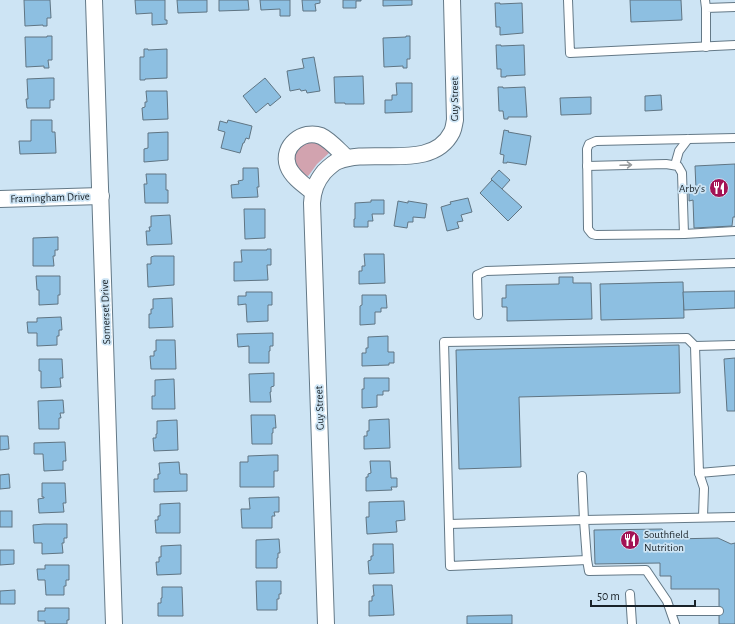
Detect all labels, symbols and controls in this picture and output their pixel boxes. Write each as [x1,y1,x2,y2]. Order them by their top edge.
street label: Guy Street [449,76,460,121]
one-way arrow [619,161,632,169]
restaurant icon: Arby's [708,177,730,199]
place label: Arby's [679,183,705,194]
street label: Framingham Drive [10,191,90,204]
street label: Somerset Drive [99,279,112,345]
street label: Guy Street [313,385,326,430]
restaurant icon: Southfield Nutrition [619,529,641,551]
place label: Southfield Nutrition [644,529,689,553]
scale bar [591,582,695,608]
text: 50 m [597,590,620,602]

